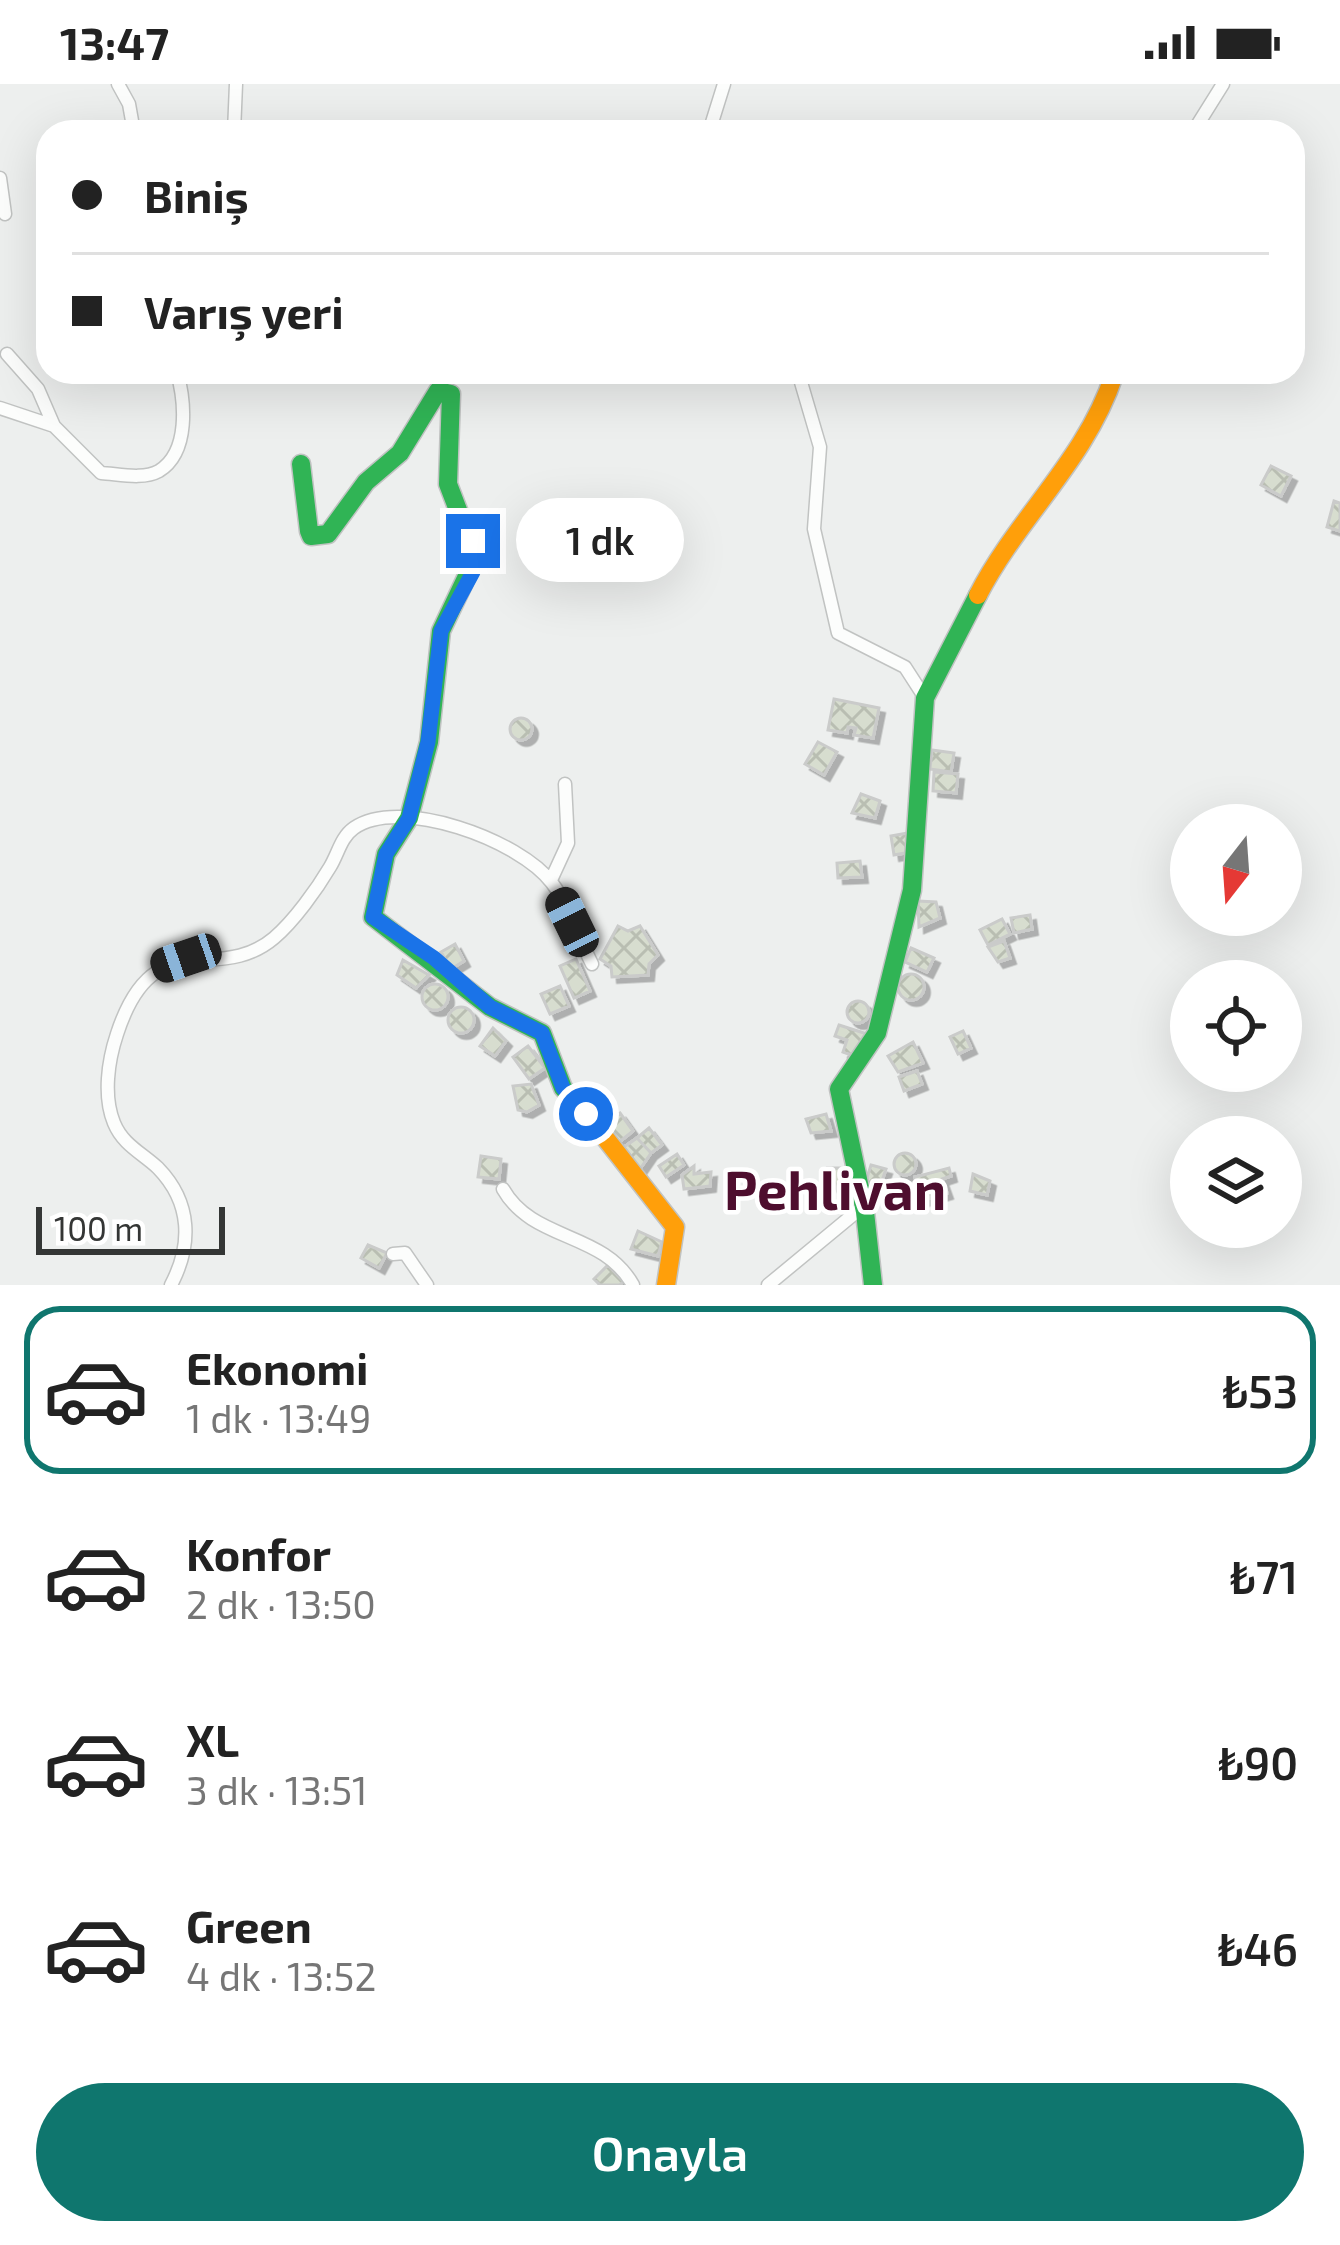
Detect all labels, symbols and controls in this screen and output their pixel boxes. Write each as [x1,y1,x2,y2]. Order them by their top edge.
text: 13:47 [60,15,169,69]
text: Biniş [144,168,249,222]
text: Varış yeri [144,284,344,338]
callout: 1 dk [515,499,683,583]
route end [446,514,500,568]
text: 1 dk [566,516,634,563]
north arrow [1170,804,1302,936]
map controls [1170,804,1302,1248]
car [540,882,604,962]
car [146,929,226,987]
button: locate [1170,960,1302,1092]
route start [559,1087,613,1141]
button: layers [1170,1116,1302,1248]
district label: Pehlivan [724,1156,946,1221]
scale bar [36,1201,225,1254]
text: 100 m [54,1208,143,1248]
icon: car [42,1336,150,1444]
text: Ekonomi [186,1340,369,1394]
text: ₺53 [1222,1363,1298,1417]
text: 1 dk · 13:49 [186,1394,371,1441]
icon: car [42,1522,150,1630]
text: Konfor [186,1526,331,1580]
text: ₺71 [1230,1549,1298,1603]
text: 2 dk · 13:50 [186,1580,376,1627]
icon: car [42,1708,150,1816]
text: XL [186,1712,239,1766]
text: ₺90 [1218,1735,1298,1789]
text: 3 dk · 13:51 [186,1766,368,1813]
icon: car [42,1894,150,2002]
text: Green [186,1898,312,1952]
text: ₺46 [1218,1921,1298,1975]
text: 4 dk · 13:52 [186,1952,376,1999]
button: Onayla [36,2083,1304,2221]

